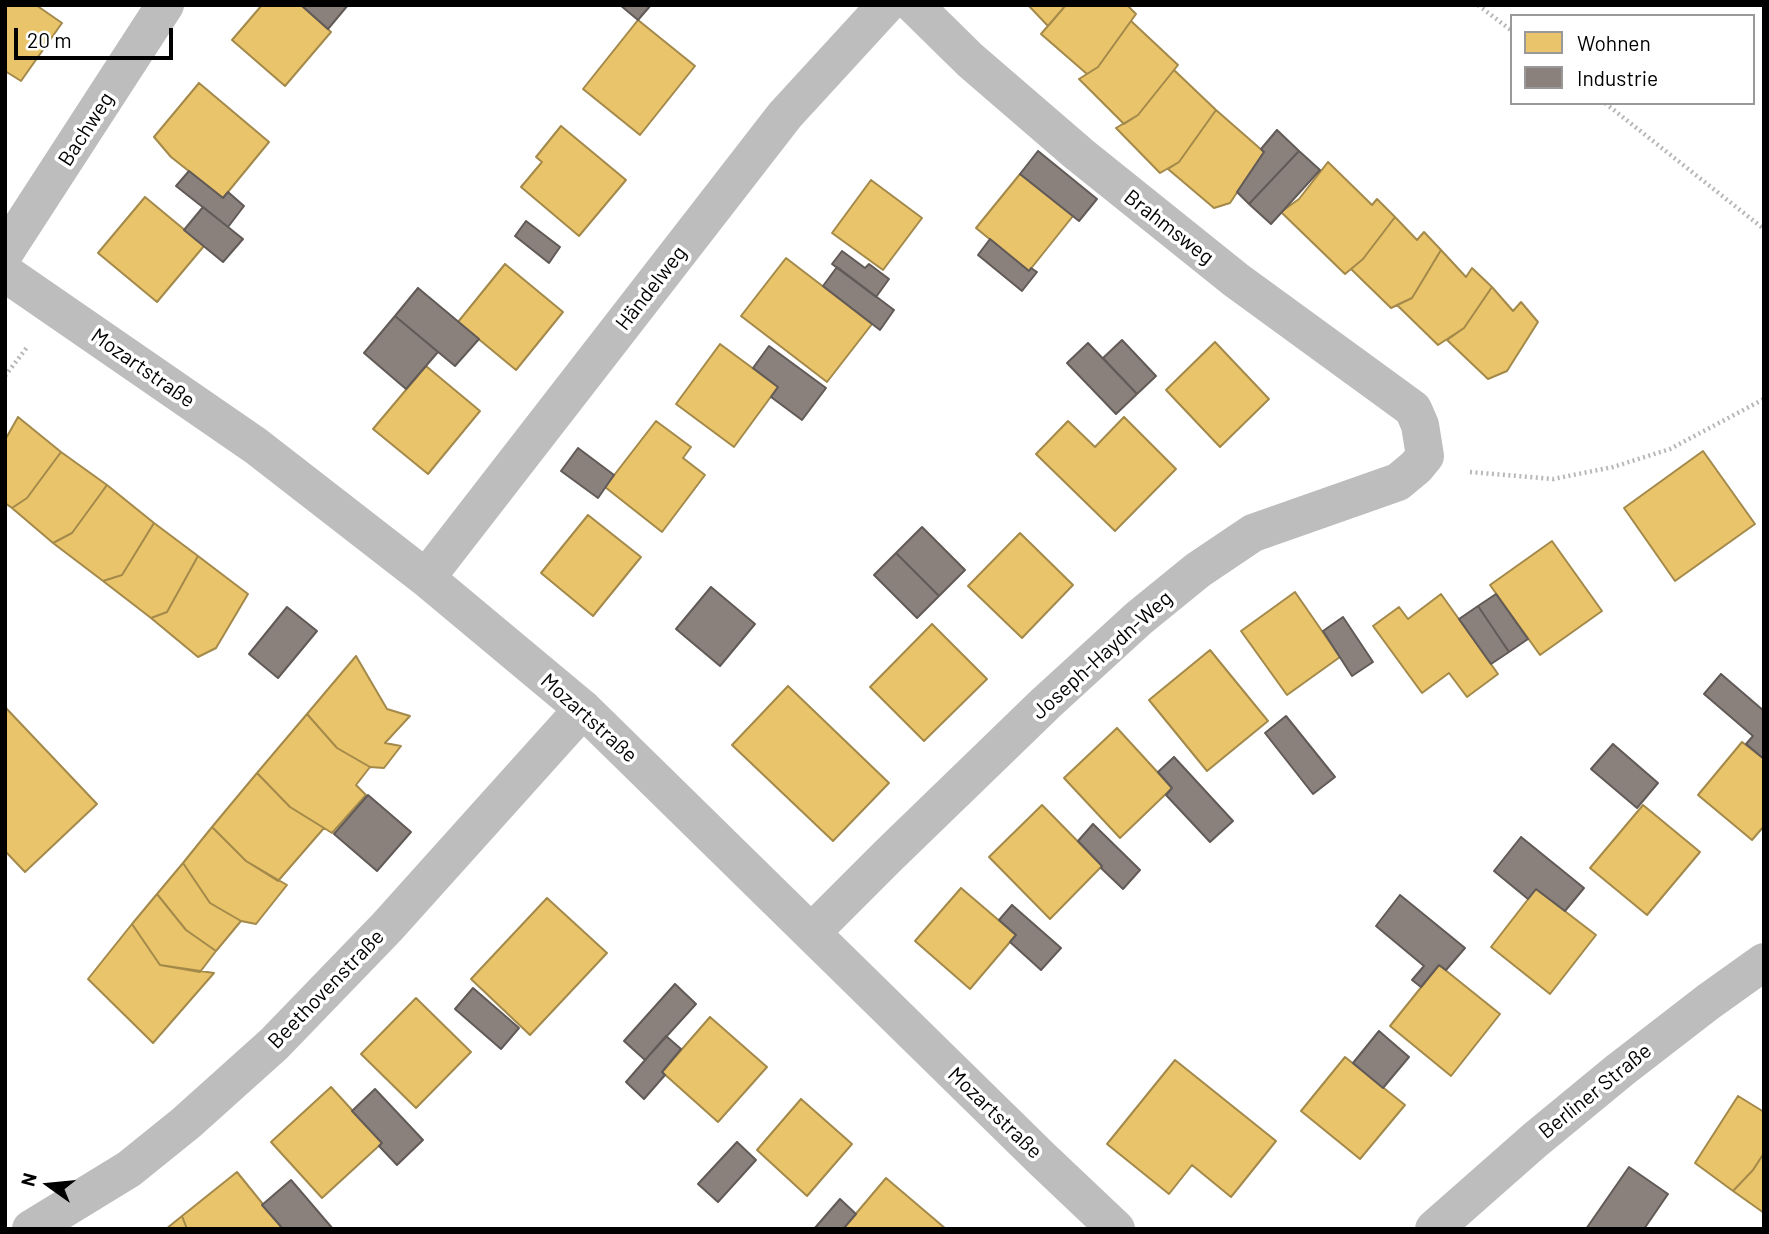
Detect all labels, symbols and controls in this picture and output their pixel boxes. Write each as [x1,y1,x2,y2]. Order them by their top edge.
scale bar [18,14,177,58]
legend [1510,14,1755,105]
text: 20 m [27,27,72,52]
text: Wohnen [1577,30,1651,55]
text: Industrie [1577,65,1658,90]
street label: Bachweg [53,87,119,171]
street label: Brahmsweg [1119,184,1219,270]
street label: Händelweg [610,241,692,335]
street label: Mozartstraße [86,323,200,413]
street label: Joseph-Haydn-Weg [1027,585,1177,725]
street label: Mozartstraße [536,668,642,768]
street label: Beethovenstraße [263,924,389,1054]
street label: Berliner Straße [1534,1038,1656,1144]
street label: Mozartstraße [943,1062,1047,1164]
north arrow [14,1150,84,1220]
text: N [15,1170,41,1189]

